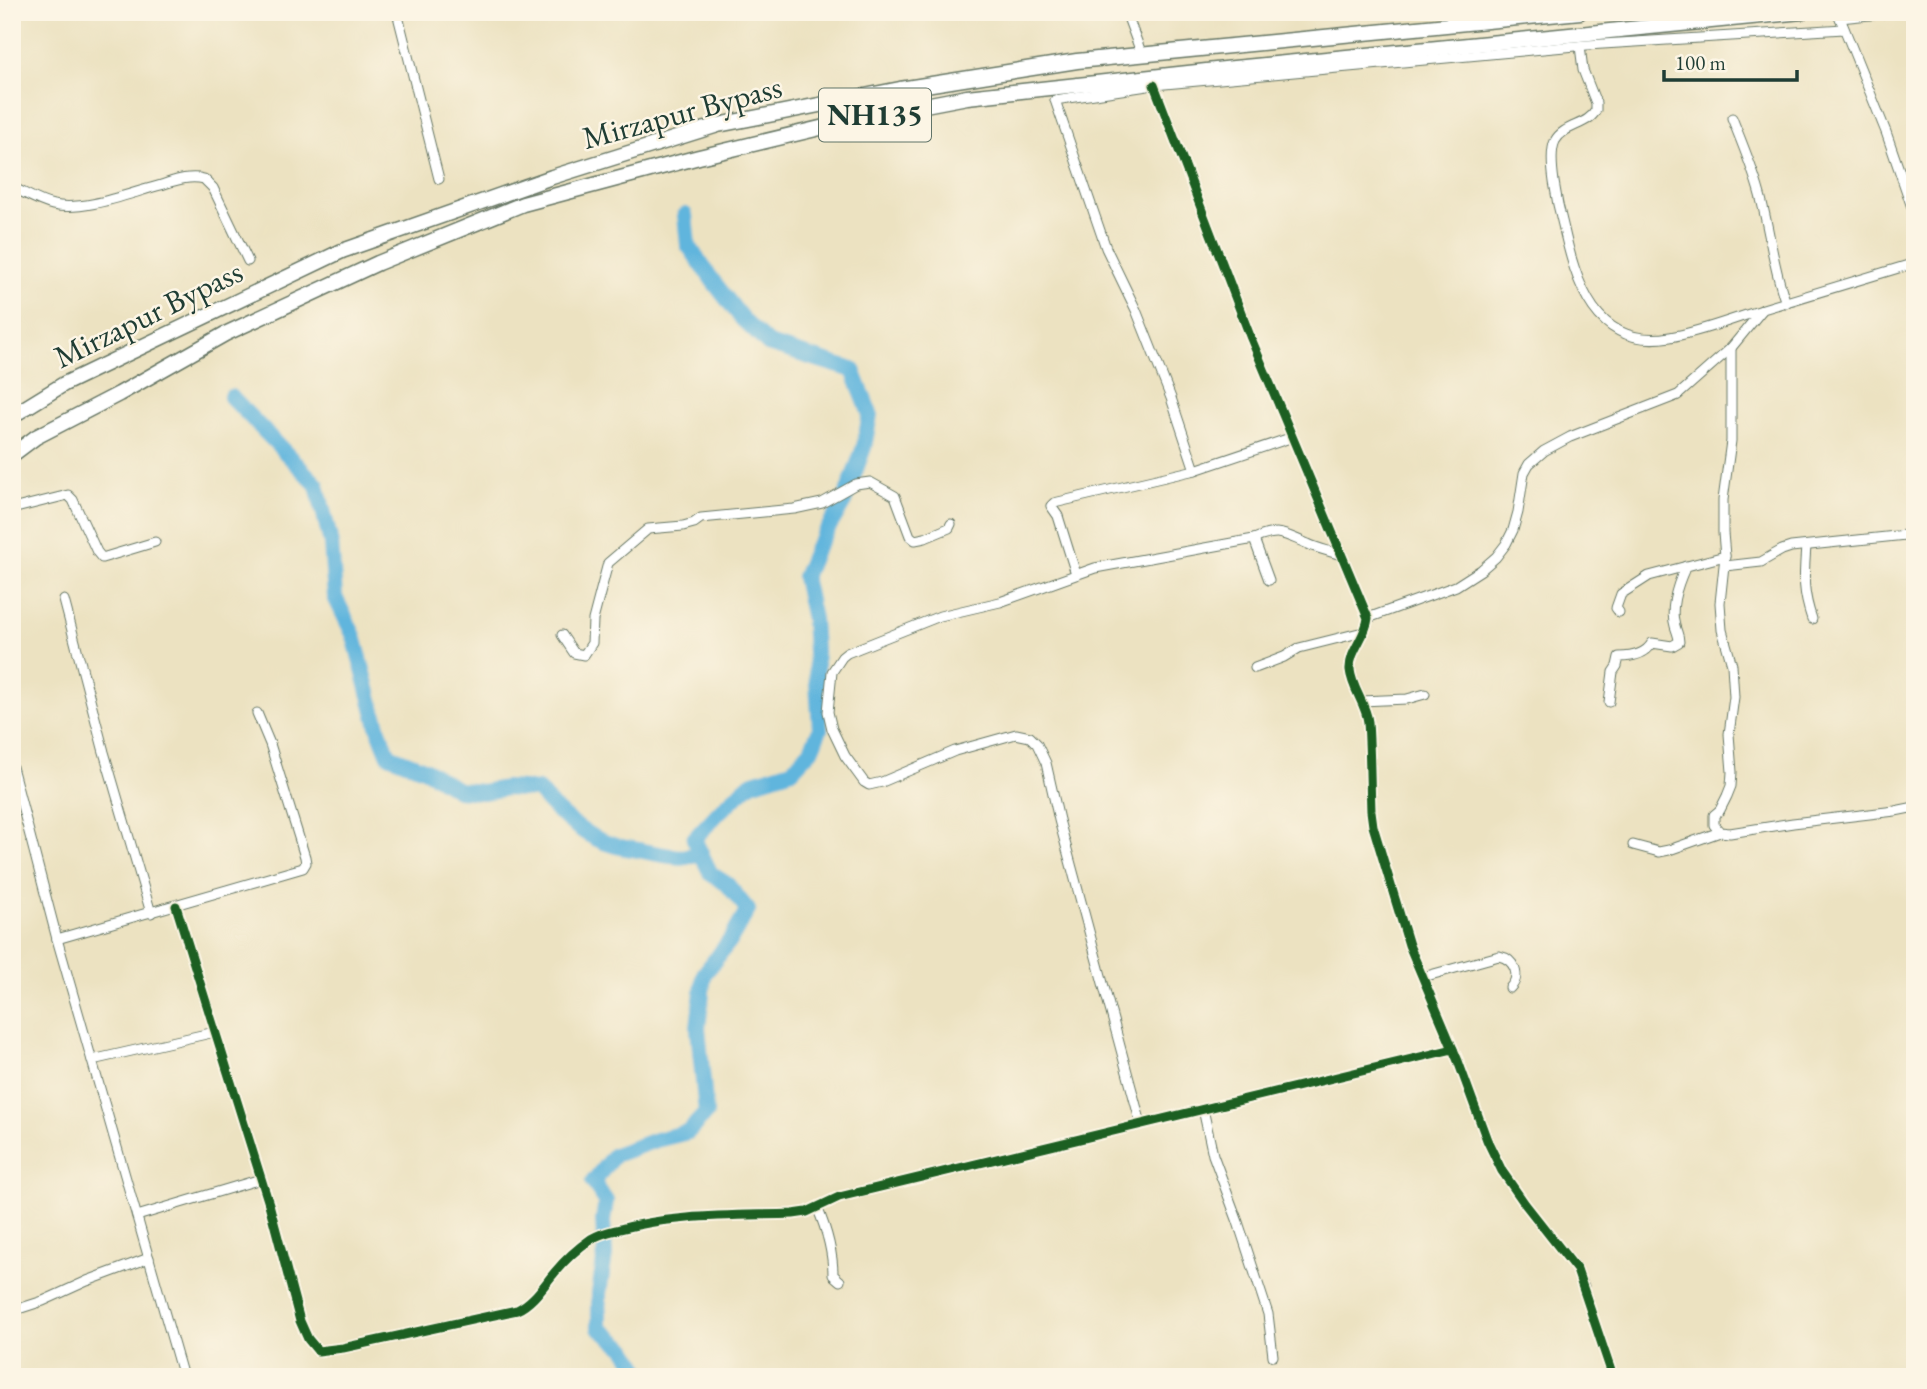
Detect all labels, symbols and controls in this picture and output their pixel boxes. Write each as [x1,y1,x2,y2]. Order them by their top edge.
scale bar [1664,38,1798,82]
text: 100 m [1675,49,1726,76]
street label: Mirzapur Bypass [578,65,786,159]
road number: NH135 [819,88,931,141]
street label: Mirzapur Bypass [47,250,249,378]

